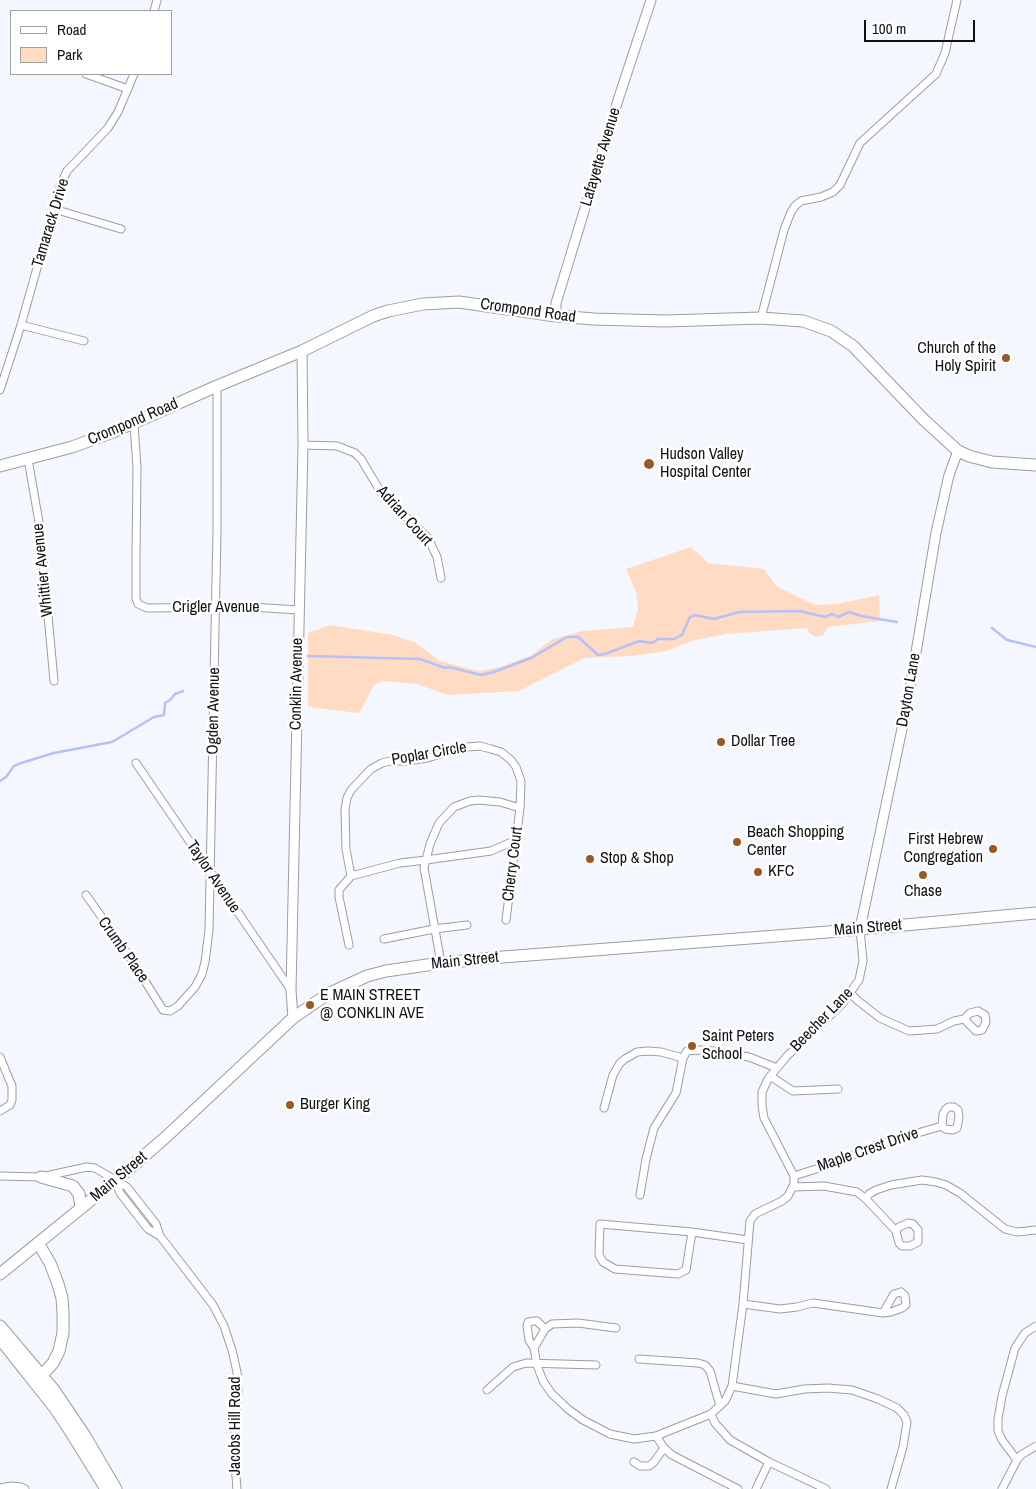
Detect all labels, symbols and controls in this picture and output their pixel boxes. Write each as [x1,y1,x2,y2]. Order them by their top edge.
legend [10,10,172,75]
scale bar [866,10,977,42]
text: 100 m [872,18,906,39]
text: Road [57,19,86,40]
text: Park [57,44,82,65]
street label: Lafayette Avenue [577,105,625,209]
street label: Tamarack Drive [28,176,74,270]
street label: Crompond Road [479,295,577,327]
place label: Church of the Holy Spirit [917,339,996,377]
marker: Church of the Holy Spirit [1000,352,1012,364]
street label: Crompond Road [85,394,181,450]
place label: Hudson Valley Hospital Center [660,445,751,483]
marker: Hudson Valley Hospital Center [642,457,656,471]
street label: Adrian Court [372,482,436,550]
street label: Whittier Avenue [29,522,57,618]
street label: Crigler Avenue [172,598,260,618]
street label: Conklin Avenue [287,638,307,730]
street label: Dayton Lane [893,652,925,728]
street label: Ogden Avenue [204,667,224,755]
place label: Dollar Tree [731,732,795,752]
marker: Dollar Tree [715,736,727,748]
street label: Poplar Circle [390,738,468,770]
place label: Beach Shopping Center [747,823,844,861]
street label: Cherry Court [499,826,527,902]
place label: First Hebrew Congregation [903,830,983,868]
marker: Beach Shopping Center [731,836,743,848]
street label: Taylor Avenue [182,837,244,917]
marker: First Hebrew Congregation [987,843,999,855]
place label: Stop & Shop [600,849,674,869]
marker: Stop & Shop [584,853,596,865]
place label: KFC [768,862,794,882]
marker: KFC [752,866,764,878]
marker: Chase [917,869,929,881]
place label: Chase [904,882,942,902]
street label: Crumb Place [93,913,153,987]
street label: Main Street [833,915,903,941]
street label: Main Street [430,948,500,974]
street label: Beecher Lane [787,984,857,1056]
place label: E MAIN STREET @ CONKLIN AVE [320,986,424,1024]
marker: E MAIN STREET @ CONKLIN AVE [304,999,316,1011]
place label: Saint Peters School [702,1027,774,1065]
marker: Saint Peters School [686,1040,698,1052]
place label: Burger King [300,1095,370,1115]
marker: Burger King [284,1099,296,1111]
street label: Maple Crest Drive [815,1124,921,1176]
street label: Main Street [87,1148,151,1206]
street label: Jacobs Hill Road [226,1376,246,1476]

